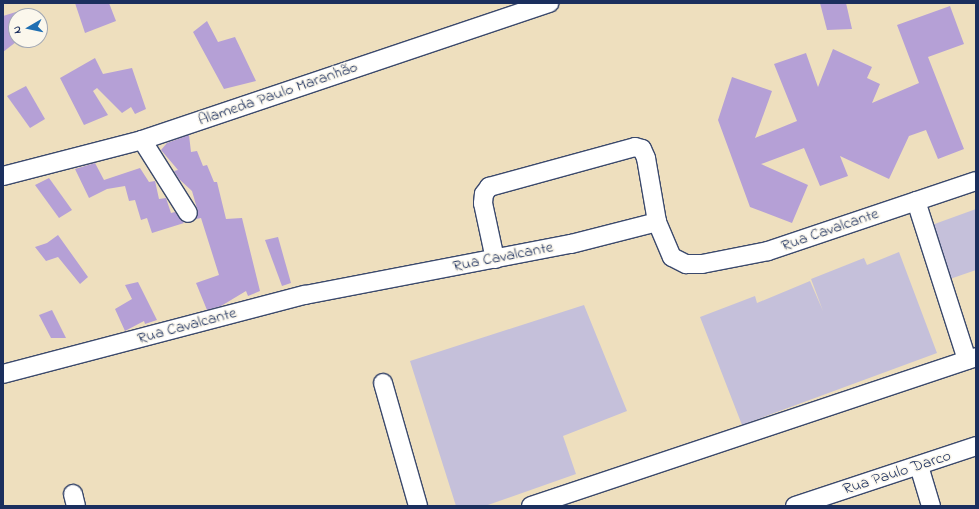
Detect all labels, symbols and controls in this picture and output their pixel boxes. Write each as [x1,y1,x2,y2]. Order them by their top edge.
north arrow [8,8,48,48]
text: N [9,25,26,35]
street label: Alameda Paulo Maranhão [196,58,360,130]
street label: Rua Cavalcante [779,204,881,256]
street label: Rua Cavalcante [451,238,555,276]
street label: Rua Cavalcante [135,304,239,348]
street label: Rua Paulo Darco [841,447,953,499]

